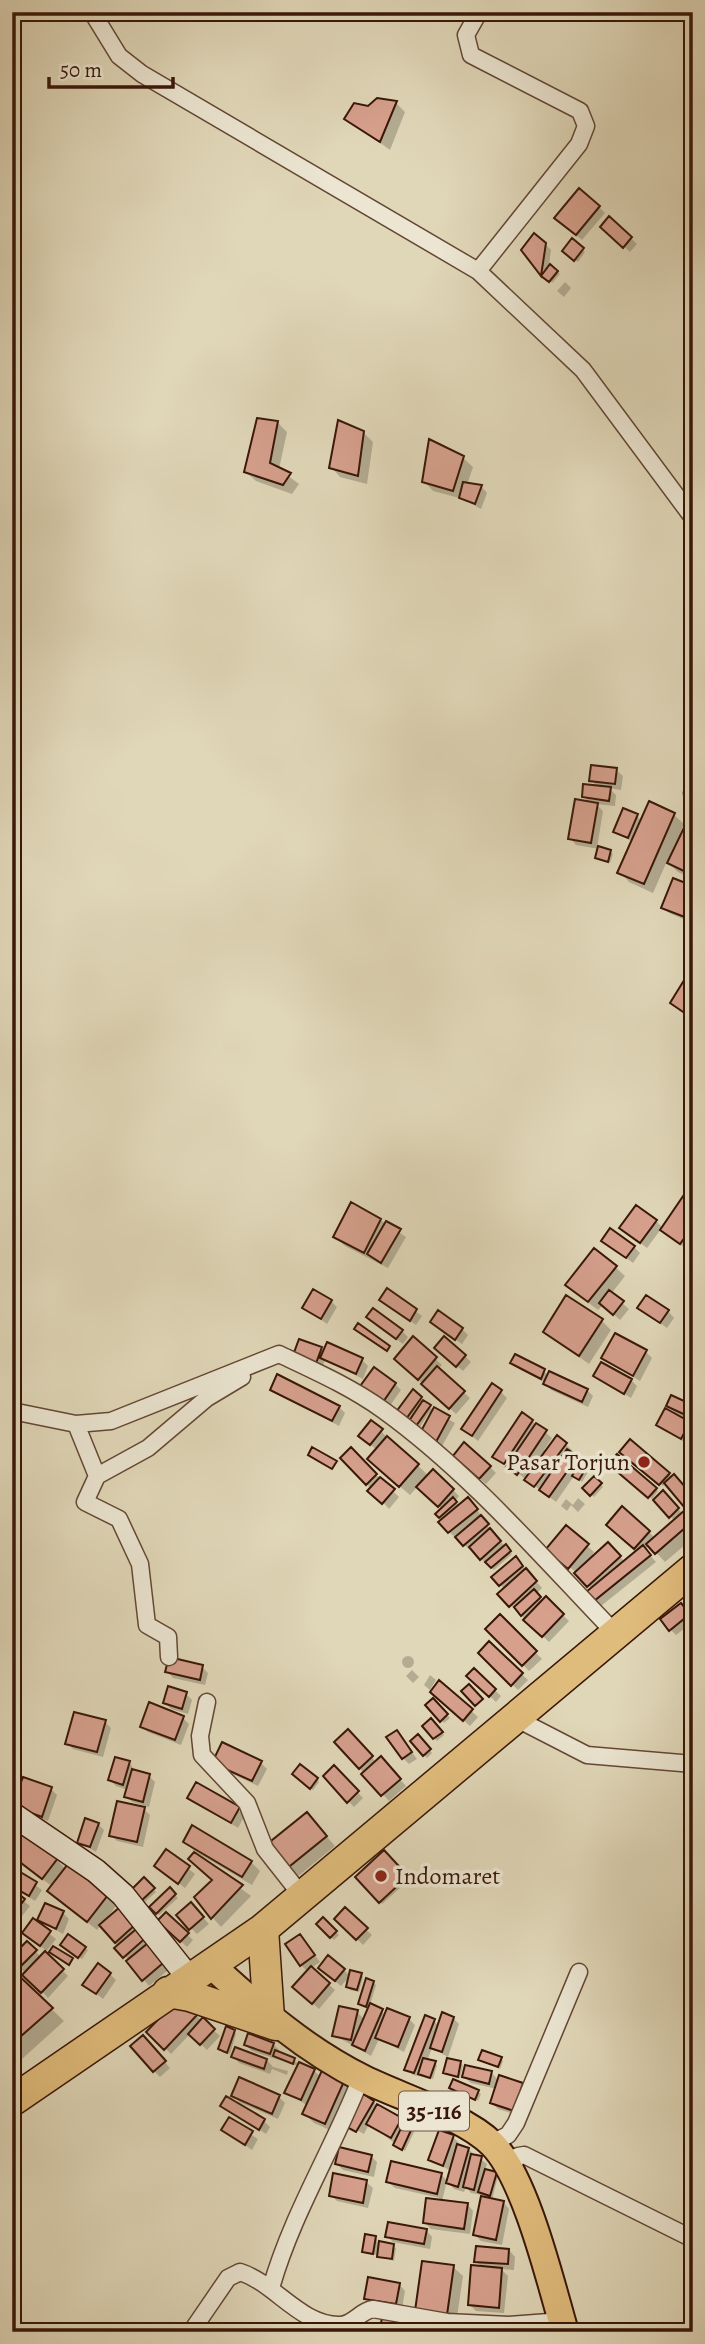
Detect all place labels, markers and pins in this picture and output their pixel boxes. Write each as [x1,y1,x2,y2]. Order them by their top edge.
place label: Pasar Torjun [506,1446,630,1478]
marker: Pasar Torjun [636,1454,652,1470]
place label: Indomaret [395,1860,500,1892]
marker: Indomaret [373,1868,389,1884]

